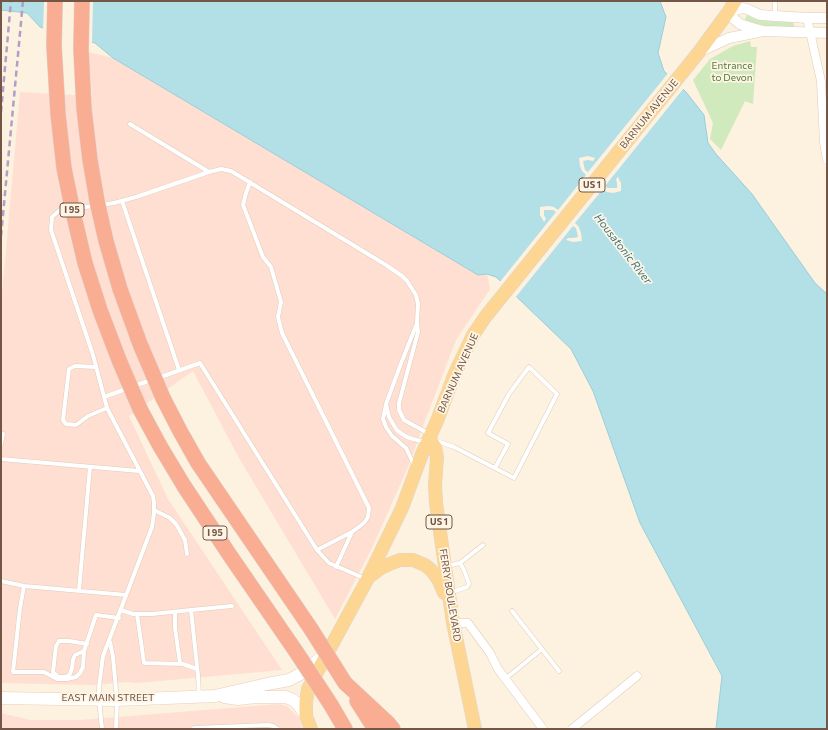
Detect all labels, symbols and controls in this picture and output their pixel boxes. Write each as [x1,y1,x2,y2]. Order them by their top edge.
park label: Entrance to Devon [711,60,753,84]
street label: BARNUM AVENUE [617,77,681,151]
road number: US 1 [579,178,605,192]
road number: I 95 [60,203,84,217]
water label: Housatonic River [592,211,654,287]
street label: BARNUM AVENUE [435,331,481,415]
road number: US 1 [426,515,452,529]
road number: I 95 [203,526,227,540]
street label: FERRY BOULEVARD [437,548,463,642]
street label: EAST MAIN STREET [62,692,154,704]

